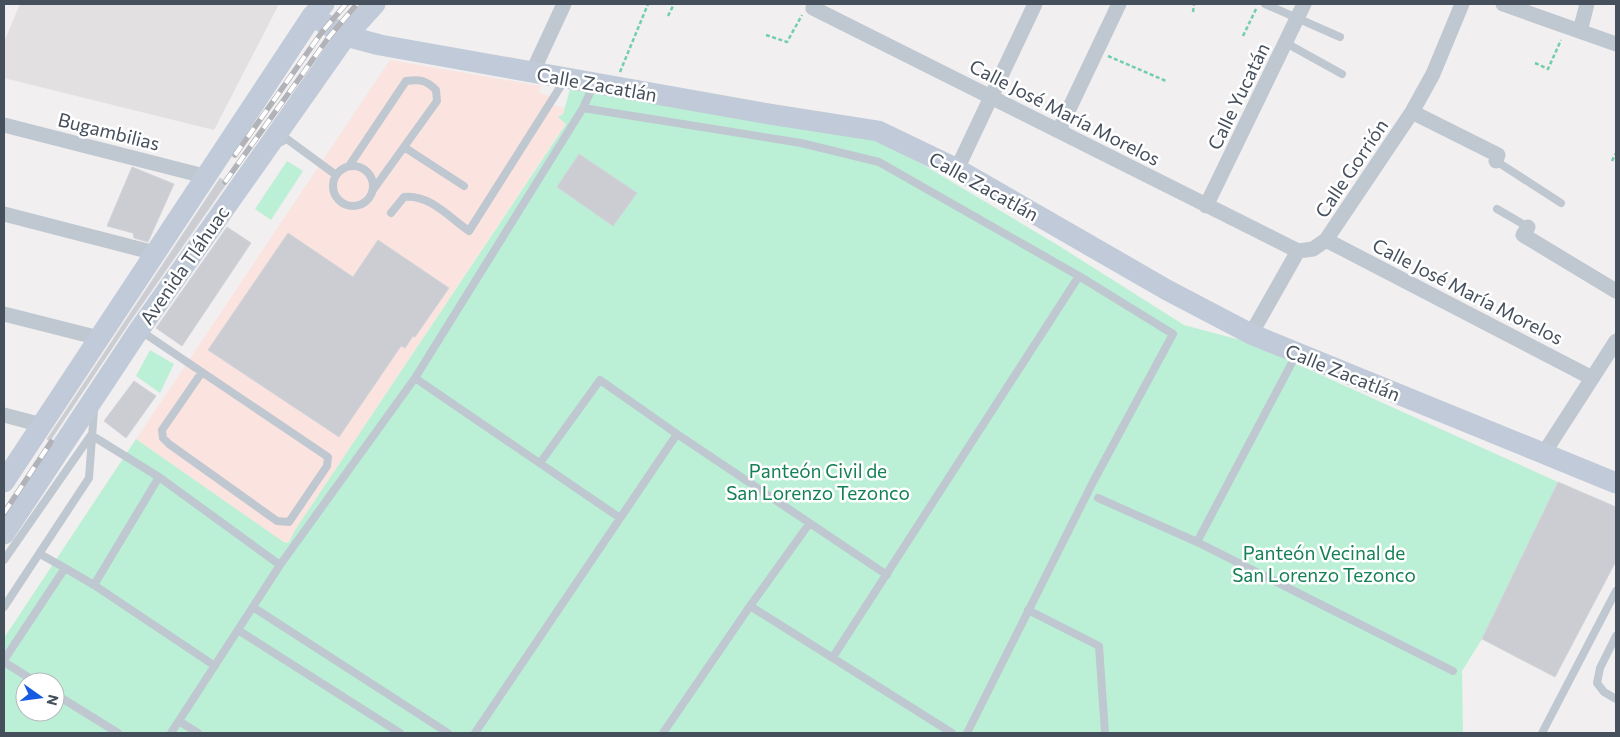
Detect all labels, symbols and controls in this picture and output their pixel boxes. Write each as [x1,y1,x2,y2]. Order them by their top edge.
street label: Calle Yucatán [1202,39,1274,153]
street label: Calle José María Morelos [966,54,1164,170]
street label: Calle Zacatlán [535,62,659,106]
street label: Bugambilias [56,107,162,155]
street label: Calle Gorrión [1310,114,1392,222]
street label: Calle Zacatlán [925,146,1043,226]
street label: Avenida Tláhuac [134,201,234,329]
street label: Calle José María Morelos [1369,233,1567,349]
street label: Calle Zacatlán [1282,339,1404,405]
park label: Panteón Civil de San Lorenzo Tezonco [726,459,910,504]
park label: Panteón Vecinal de San Lorenzo Tezonco [1232,541,1416,586]
north arrow [15,672,65,722]
text: N [44,693,63,707]

